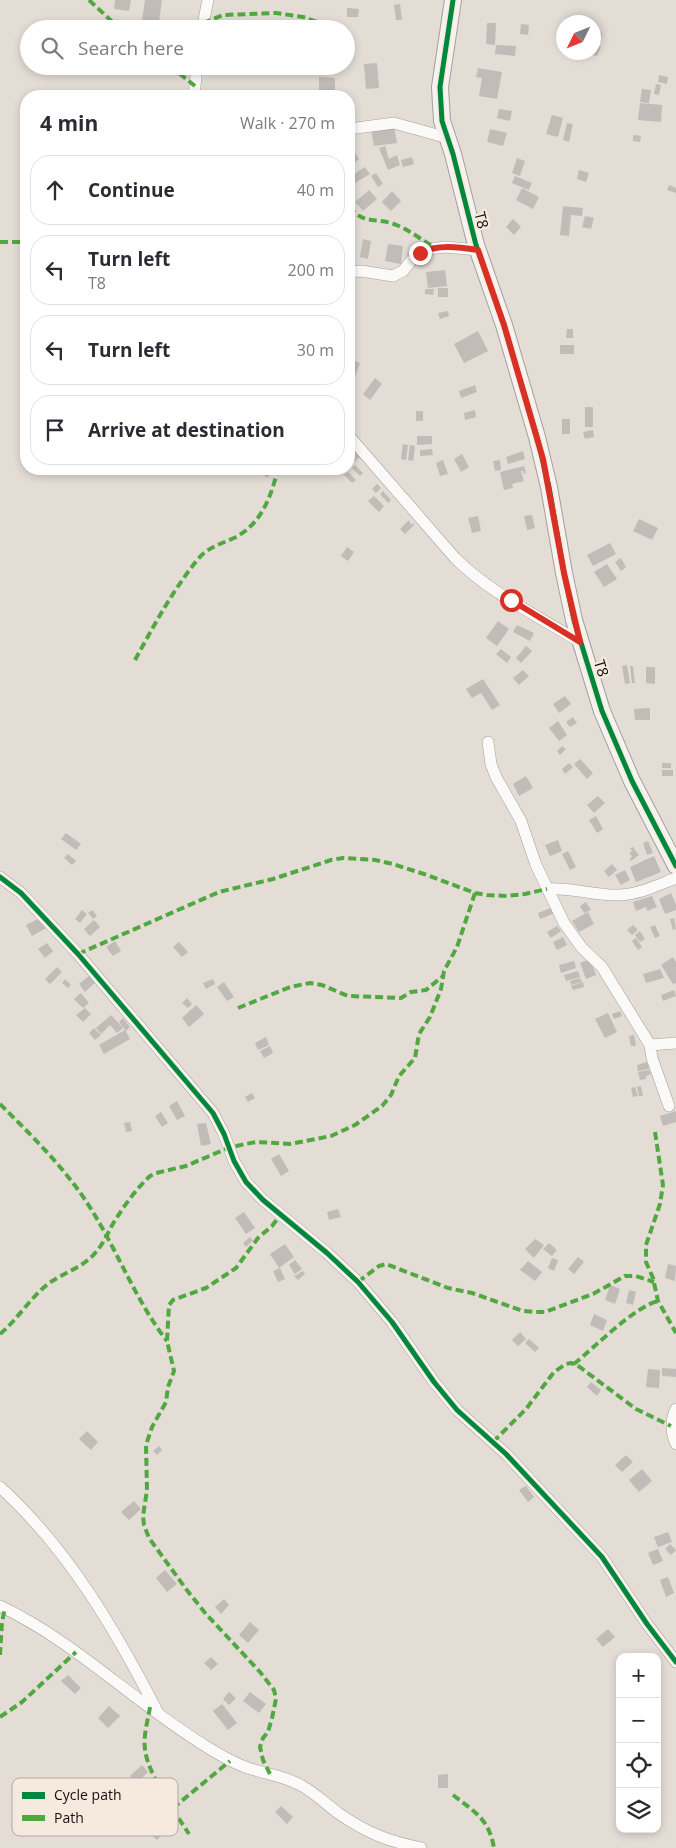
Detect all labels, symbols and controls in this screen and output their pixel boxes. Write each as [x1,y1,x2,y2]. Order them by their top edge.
north arrow [556,15,601,60]
search box [20,20,355,75]
icon: search [38,34,66,62]
text: Search here [78,35,184,61]
text: 4 min [40,109,98,137]
text: Walk · 270 m [240,112,335,134]
icon: ahead [41,176,69,204]
text: Continue [88,177,175,203]
text: 40 m [297,179,334,201]
street label: T8 [470,209,494,231]
route end [409,242,432,265]
text: Turn left [88,246,170,272]
icon: left [41,256,69,284]
text: 200 m [288,259,334,281]
text: T8 [88,272,106,294]
icon: left [41,336,69,364]
text: Turn left [88,337,170,363]
text: 30 m [297,339,334,361]
icon: arrive [41,416,69,444]
text: Arrive at destination [88,417,285,443]
route start [500,589,523,612]
street label: T8 [590,657,614,679]
map controls [616,1653,661,1833]
button: + [616,1653,661,1698]
button: − [616,1698,661,1743]
button: locate [616,1743,661,1788]
legend [12,1778,178,1836]
text: Cycle path [54,1785,122,1804]
button: layers [616,1788,661,1833]
text: Path [54,1808,84,1827]

